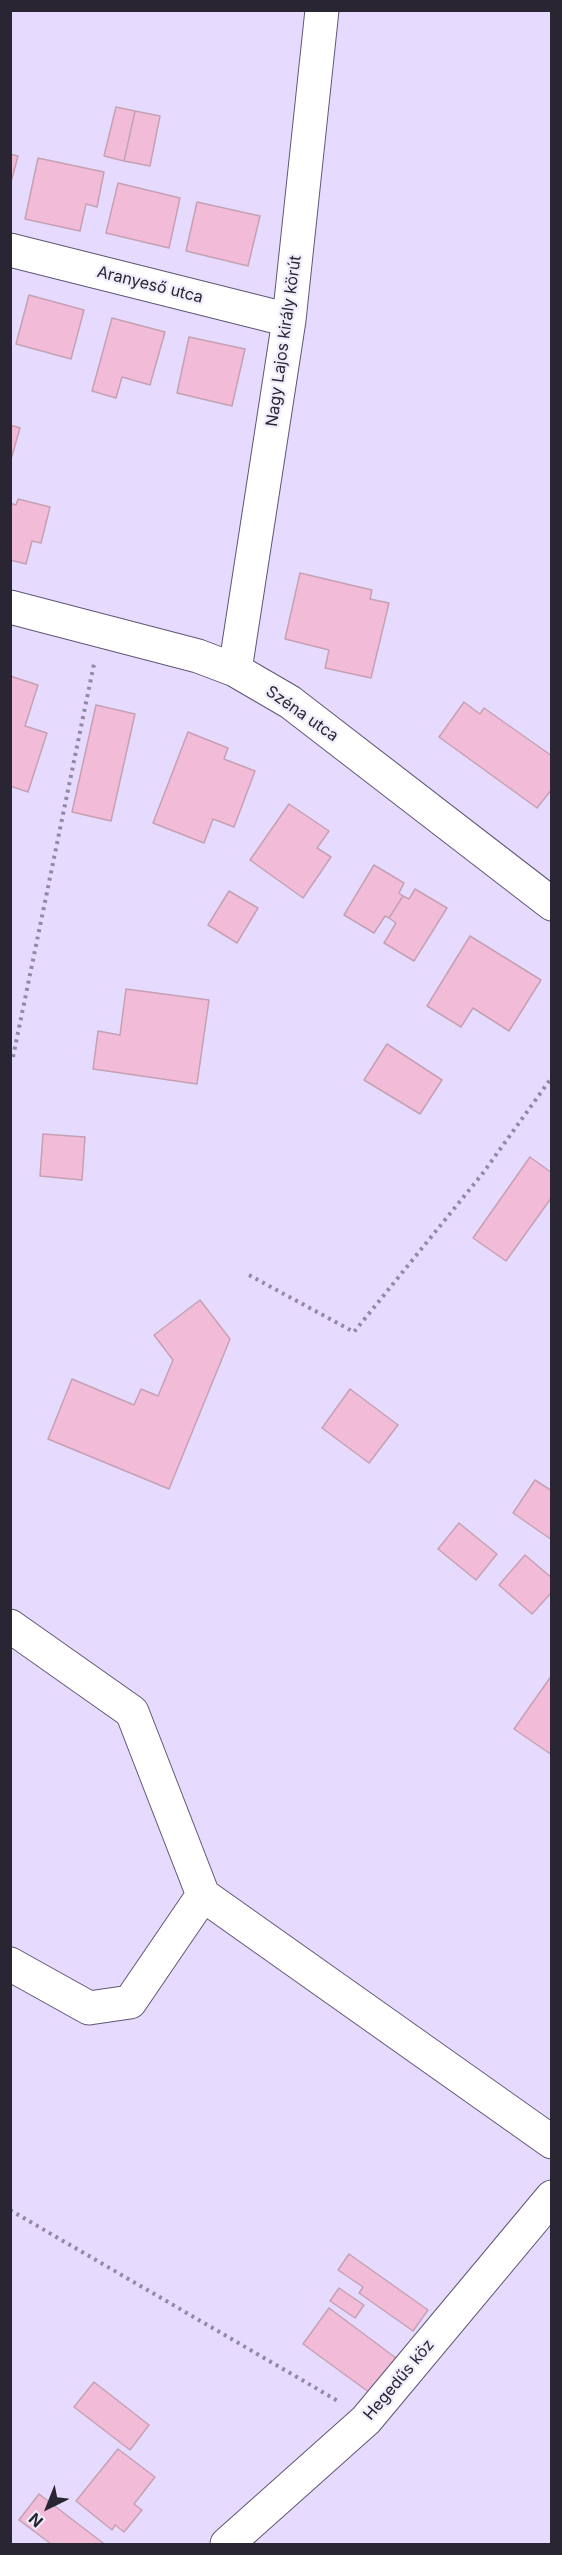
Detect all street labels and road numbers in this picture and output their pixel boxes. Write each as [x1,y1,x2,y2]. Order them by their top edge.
street label: Nagy Lajos király körút [262,254,306,428]
street label: Aranyeső utca [95,263,205,307]
street label: Széna utca [262,682,342,746]
street label: Hegedűs köz [360,2336,438,2424]

